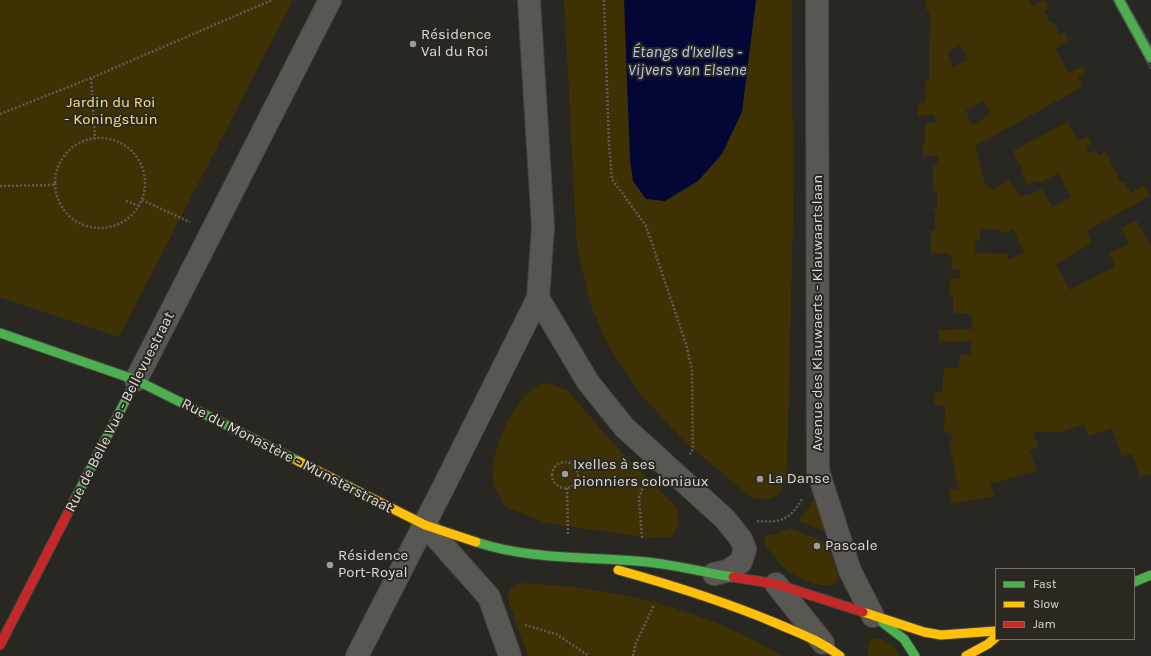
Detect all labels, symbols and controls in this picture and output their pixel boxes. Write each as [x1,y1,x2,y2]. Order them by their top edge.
place label: Résidence Val du Roi [421,26,491,61]
marker: Résidence Val du Roi [408,39,418,49]
water label: Étangs d'Ixelles - Vijvers van Elsene [628,42,746,80]
park label: Jardin du Roi - Koningstuin [64,94,158,129]
street label: Avenue des Klauwaerts - Klauwaartslaan [809,175,827,451]
street label: Rue de Belle Vue - Bellevuestraat [61,309,179,515]
street label: Rue du Monastère - Munsterstraat [178,395,396,517]
place label: Ixelles à ses pionniers coloniaux [573,456,708,491]
marker: Ixelles à ses pionniers coloniaux [560,469,570,479]
place label: La Danse [768,470,830,488]
marker: La Danse [755,474,765,484]
place label: Pascale [825,537,877,555]
marker: Pascale [812,541,822,551]
place label: Résidence Port-Royal [338,547,408,582]
marker: Résidence Port-Royal [325,560,335,570]
legend [995,568,1135,640]
text: Fast [1033,577,1056,591]
text: Slow [1033,597,1059,611]
text: Jam [1033,617,1056,631]

